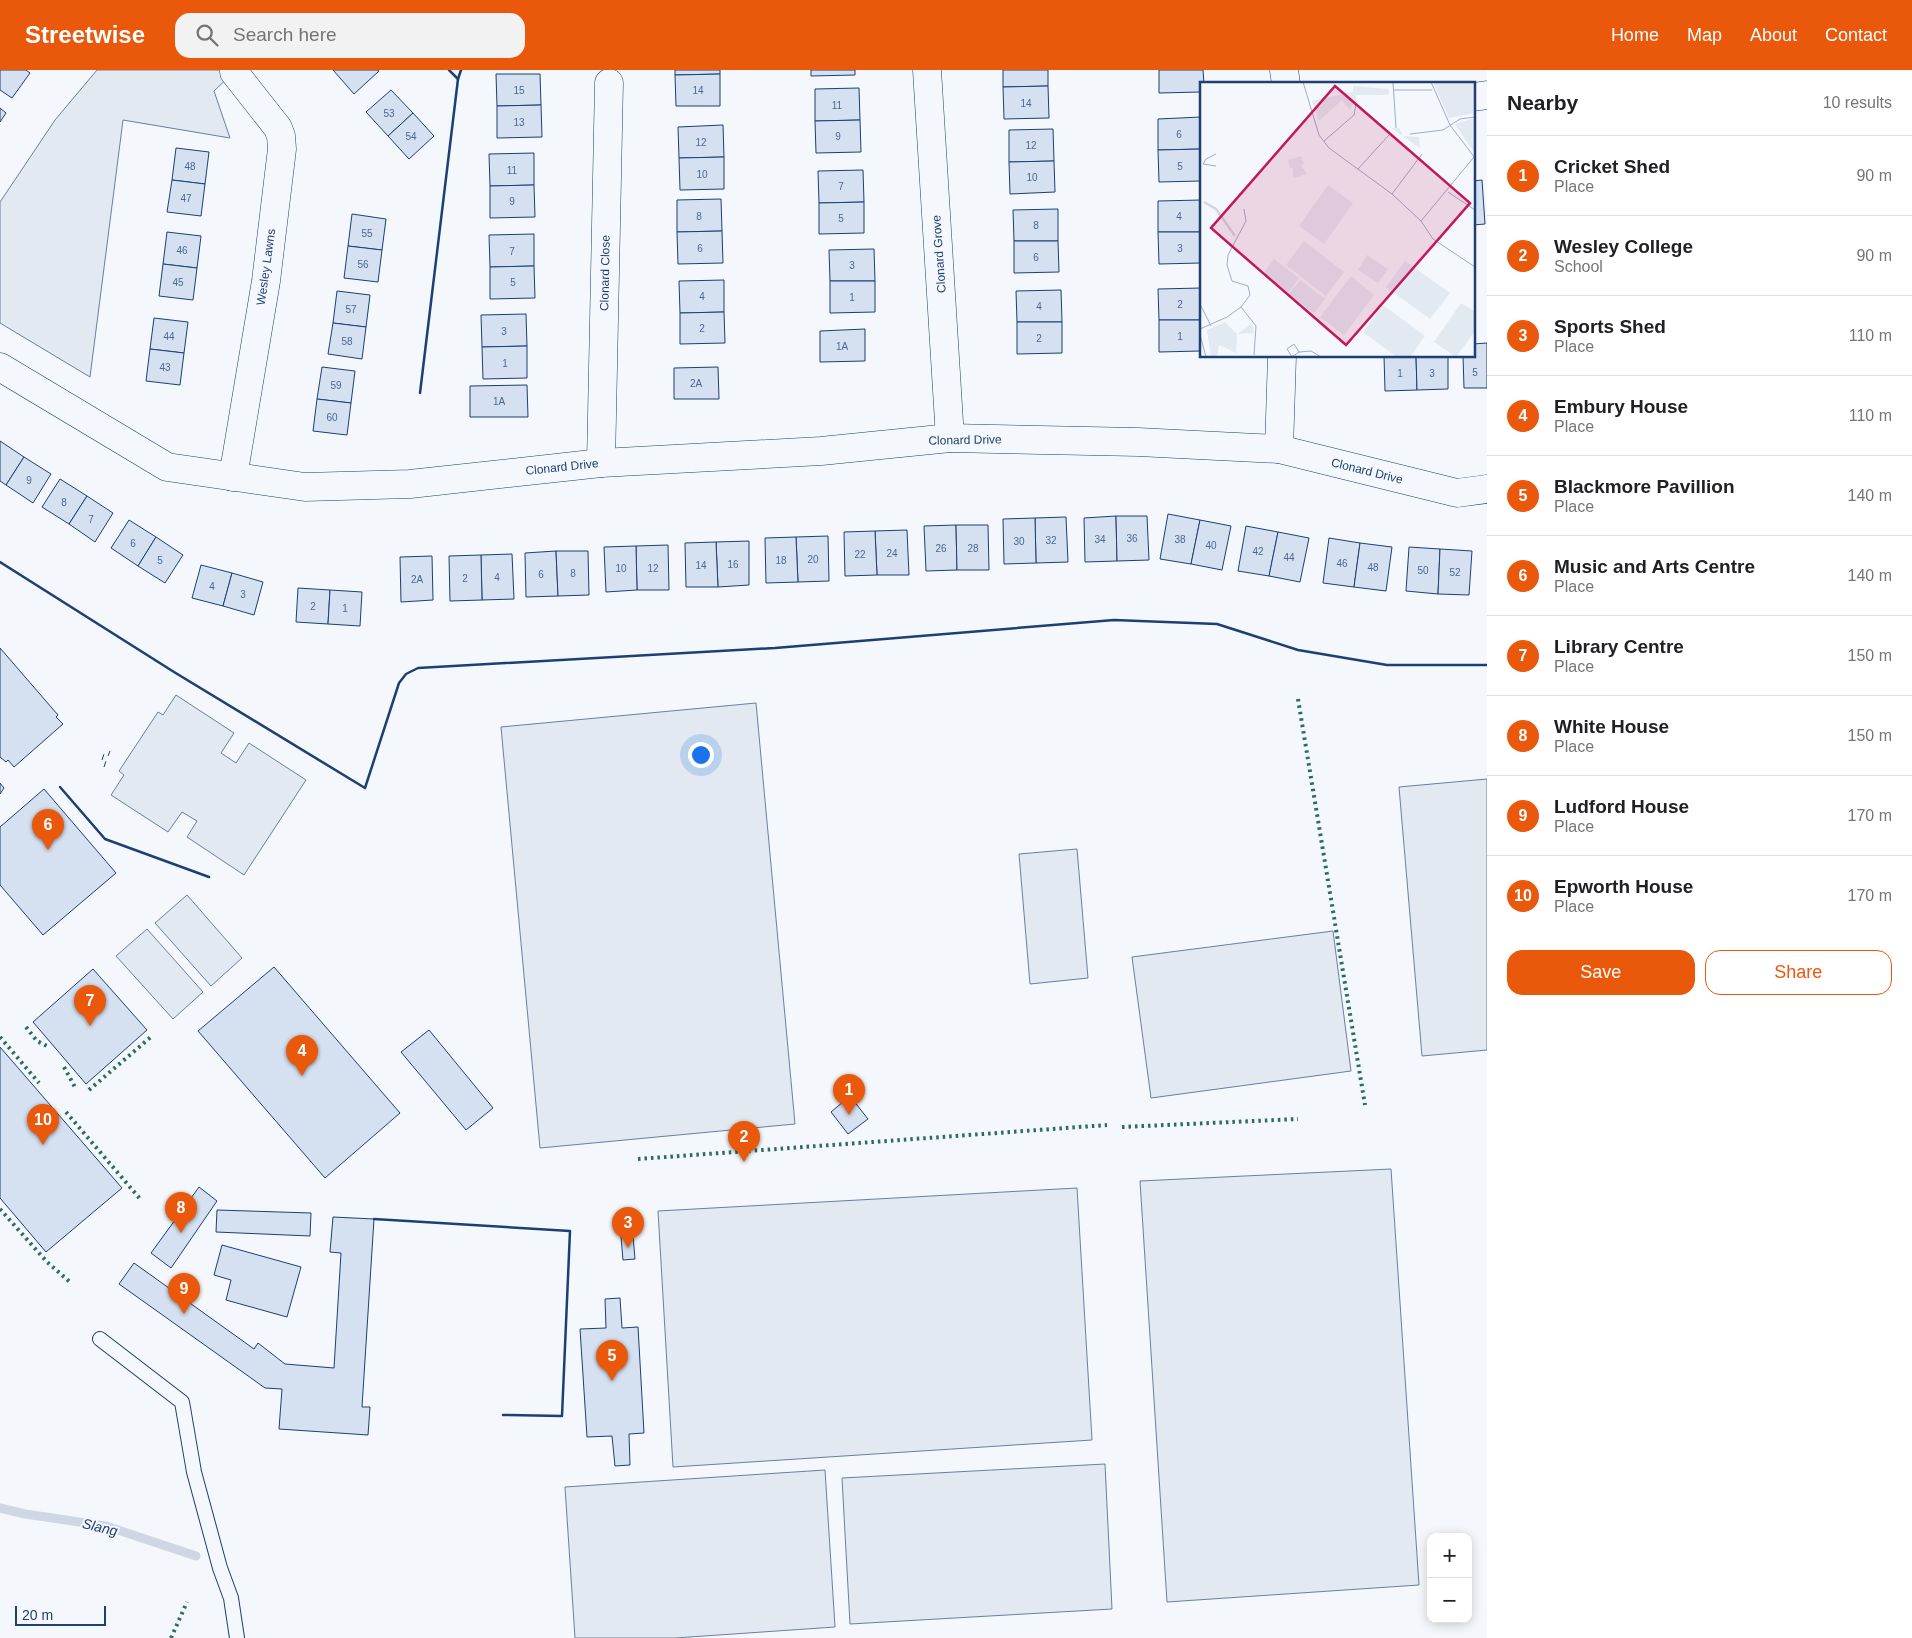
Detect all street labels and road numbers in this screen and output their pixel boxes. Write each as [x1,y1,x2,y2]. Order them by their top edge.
street label: Clonard Grove [929,214,949,293]
street label: Wesley Lawns [254,228,278,306]
street label: Clonard Close [597,235,613,311]
street label: Clonard Drive [928,432,1002,448]
street label: Clonard Drive [1330,455,1405,487]
street label: Clonard Drive [525,456,600,478]

